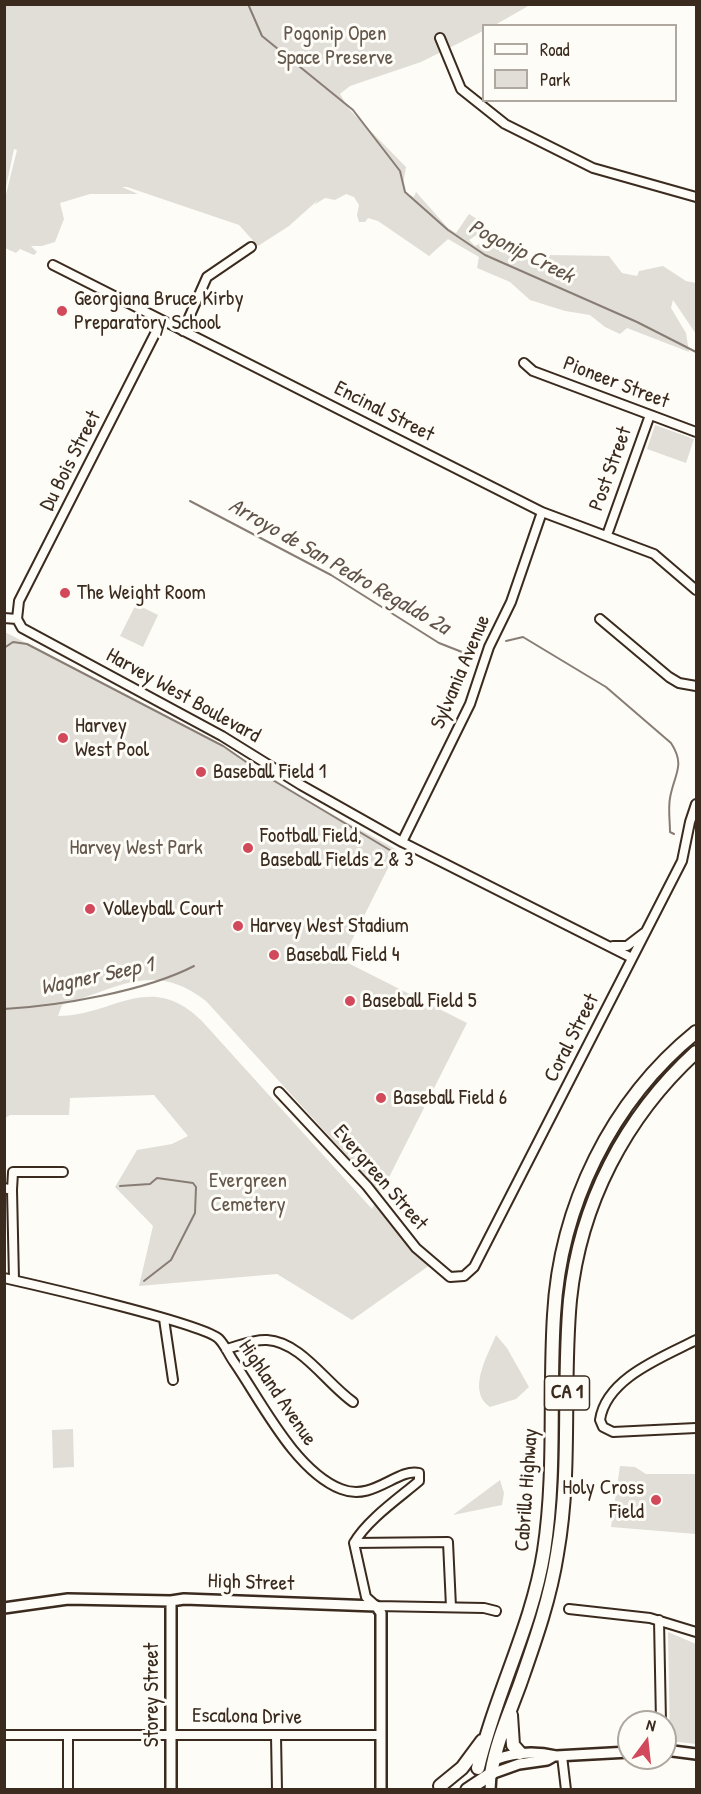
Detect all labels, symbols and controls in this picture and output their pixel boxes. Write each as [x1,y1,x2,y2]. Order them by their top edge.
park label: Pogonip Open Space Preserve [277,21,393,71]
legend [482,24,677,102]
text: Road [540,37,570,62]
text: Park [540,67,570,92]
water label: Pogonip Creek [464,214,578,290]
place label: Georgiana Bruce Kirby Preparatory School [74,286,244,336]
marker: Georgiana Bruce Kirby Preparatory School [55,304,69,318]
street label: Pioneer Street [560,351,672,415]
street label: Encinal Street [330,376,438,448]
street label: Du Bois Street [35,407,107,515]
street label: Post Street [584,424,638,514]
water label: Arroyo de San Pedro Regaldo 2a [224,493,454,641]
place label: The Weight Room [77,580,206,606]
marker: The Weight Room [58,586,72,600]
street label: Sylvania Avenue [426,611,496,733]
street label: Harvey West Boulevard [101,643,265,749]
place label: Harvey West Pool [75,713,149,763]
marker: Harvey West Pool [56,731,70,745]
place label: Baseball Field 1 [213,759,326,785]
marker: Baseball Field 1 [194,765,208,779]
place label: Football Field, Baseball Fields 2 & 3 [260,823,414,873]
park label: Harvey West Park [69,835,203,861]
marker: Football Field, Baseball Fields 2 & 3 [241,841,255,855]
place label: Volleyball Court [102,896,223,922]
marker: Volleyball Court [83,902,97,916]
place label: Harvey West Stadium [250,913,409,939]
marker: Harvey West Stadium [231,919,245,933]
place label: Baseball Field 4 [286,942,400,968]
marker: Baseball Field 4 [267,948,281,962]
water label: Wagner Seep 1 [38,952,156,1002]
place label: Baseball Field 5 [362,988,477,1014]
street label: Coral Street [539,990,605,1086]
marker: Baseball Field 5 [343,994,357,1008]
place label: Baseball Field 6 [393,1085,507,1111]
marker: Baseball Field 6 [374,1091,388,1105]
street label: Evergreen Street [327,1120,433,1236]
park label: Evergreen Cemetery [209,1168,287,1218]
street label: Highland Avenue [232,1335,322,1451]
road number: CA 1 [544,1376,590,1410]
street label: Cabrillo Highway [510,1428,544,1552]
place label: Holy Cross Field [562,1475,644,1525]
marker: Holy Cross Field [649,1493,663,1507]
street label: High Street [207,1569,295,1597]
street label: Storey Street [139,1643,165,1747]
street label: Escalona Drive [192,1703,302,1731]
north arrow [617,1710,677,1770]
text: N [644,1713,658,1736]

